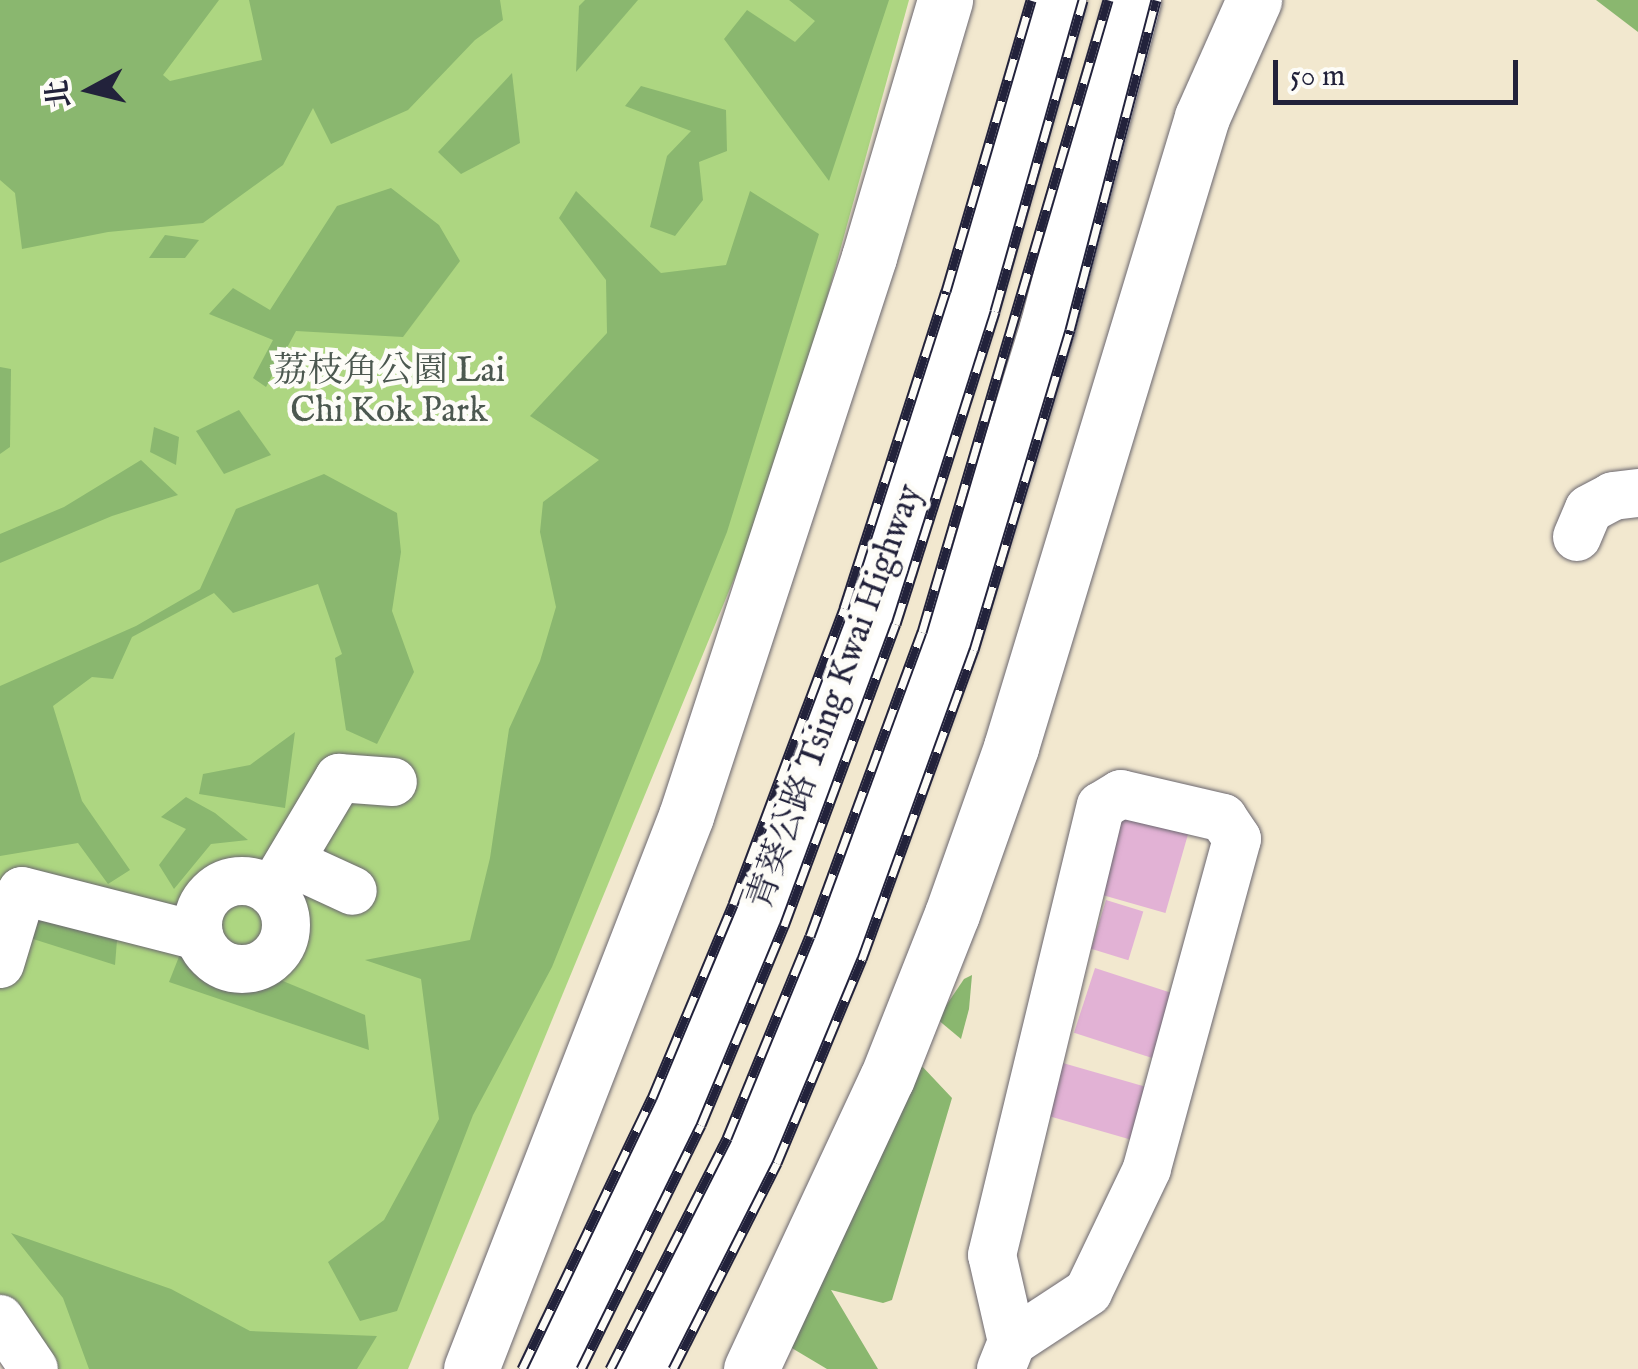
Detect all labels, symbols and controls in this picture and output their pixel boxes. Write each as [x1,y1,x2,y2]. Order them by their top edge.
north arrow [40,40,140,140]
scale bar [1278,40,1523,102]
text: 50 m [1290,58,1345,96]
text: 北 [41,78,79,110]
park label: 荔枝角公園 Lai Chi Kok Park [273,351,505,433]
street label: 青葵公路 Tsing Kwai Highway [740,479,932,915]

